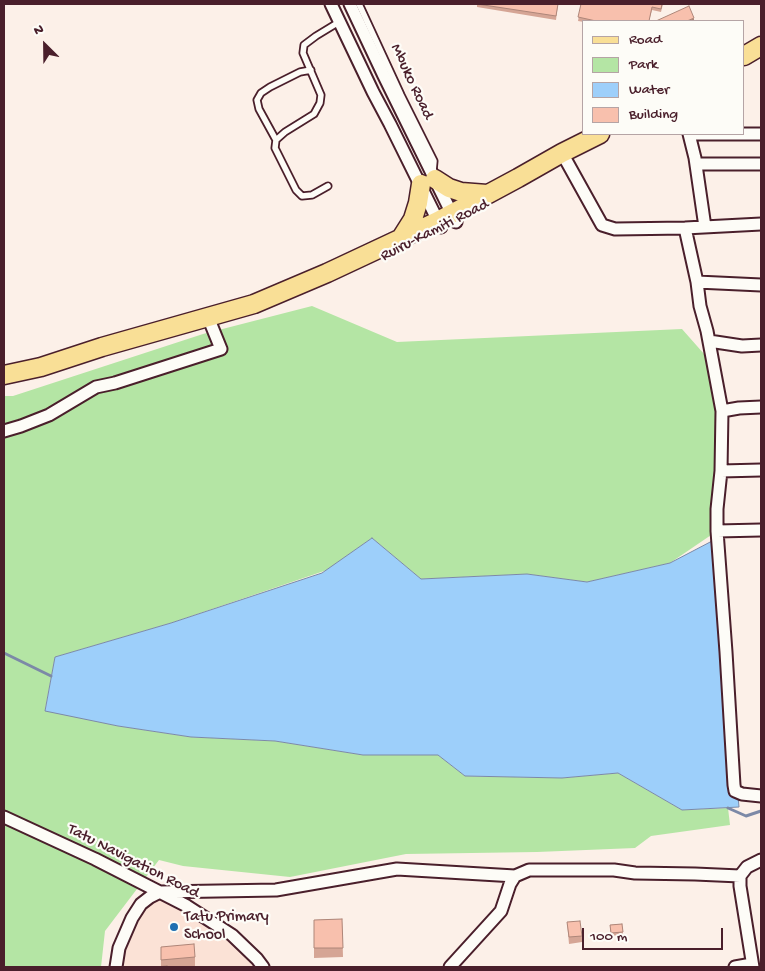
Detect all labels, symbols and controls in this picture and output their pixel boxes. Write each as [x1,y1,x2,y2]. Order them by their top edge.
north arrow [20,20,70,70]
legend [582,20,745,135]
text: N [31,21,46,40]
text: Road [629,31,662,49]
street label: Mbuko Road [385,41,437,123]
text: Park [629,56,658,74]
text: Water [629,81,669,99]
text: Building [629,106,678,124]
street label: Ruiru-Kamiti Road [378,195,492,267]
street label: Tatu Navigation Road [64,820,202,904]
place label: Tatu Primary School [184,908,269,946]
scale bar [585,918,726,950]
marker: Tatu Primary School [168,921,180,933]
text: 100 m [590,928,627,946]

